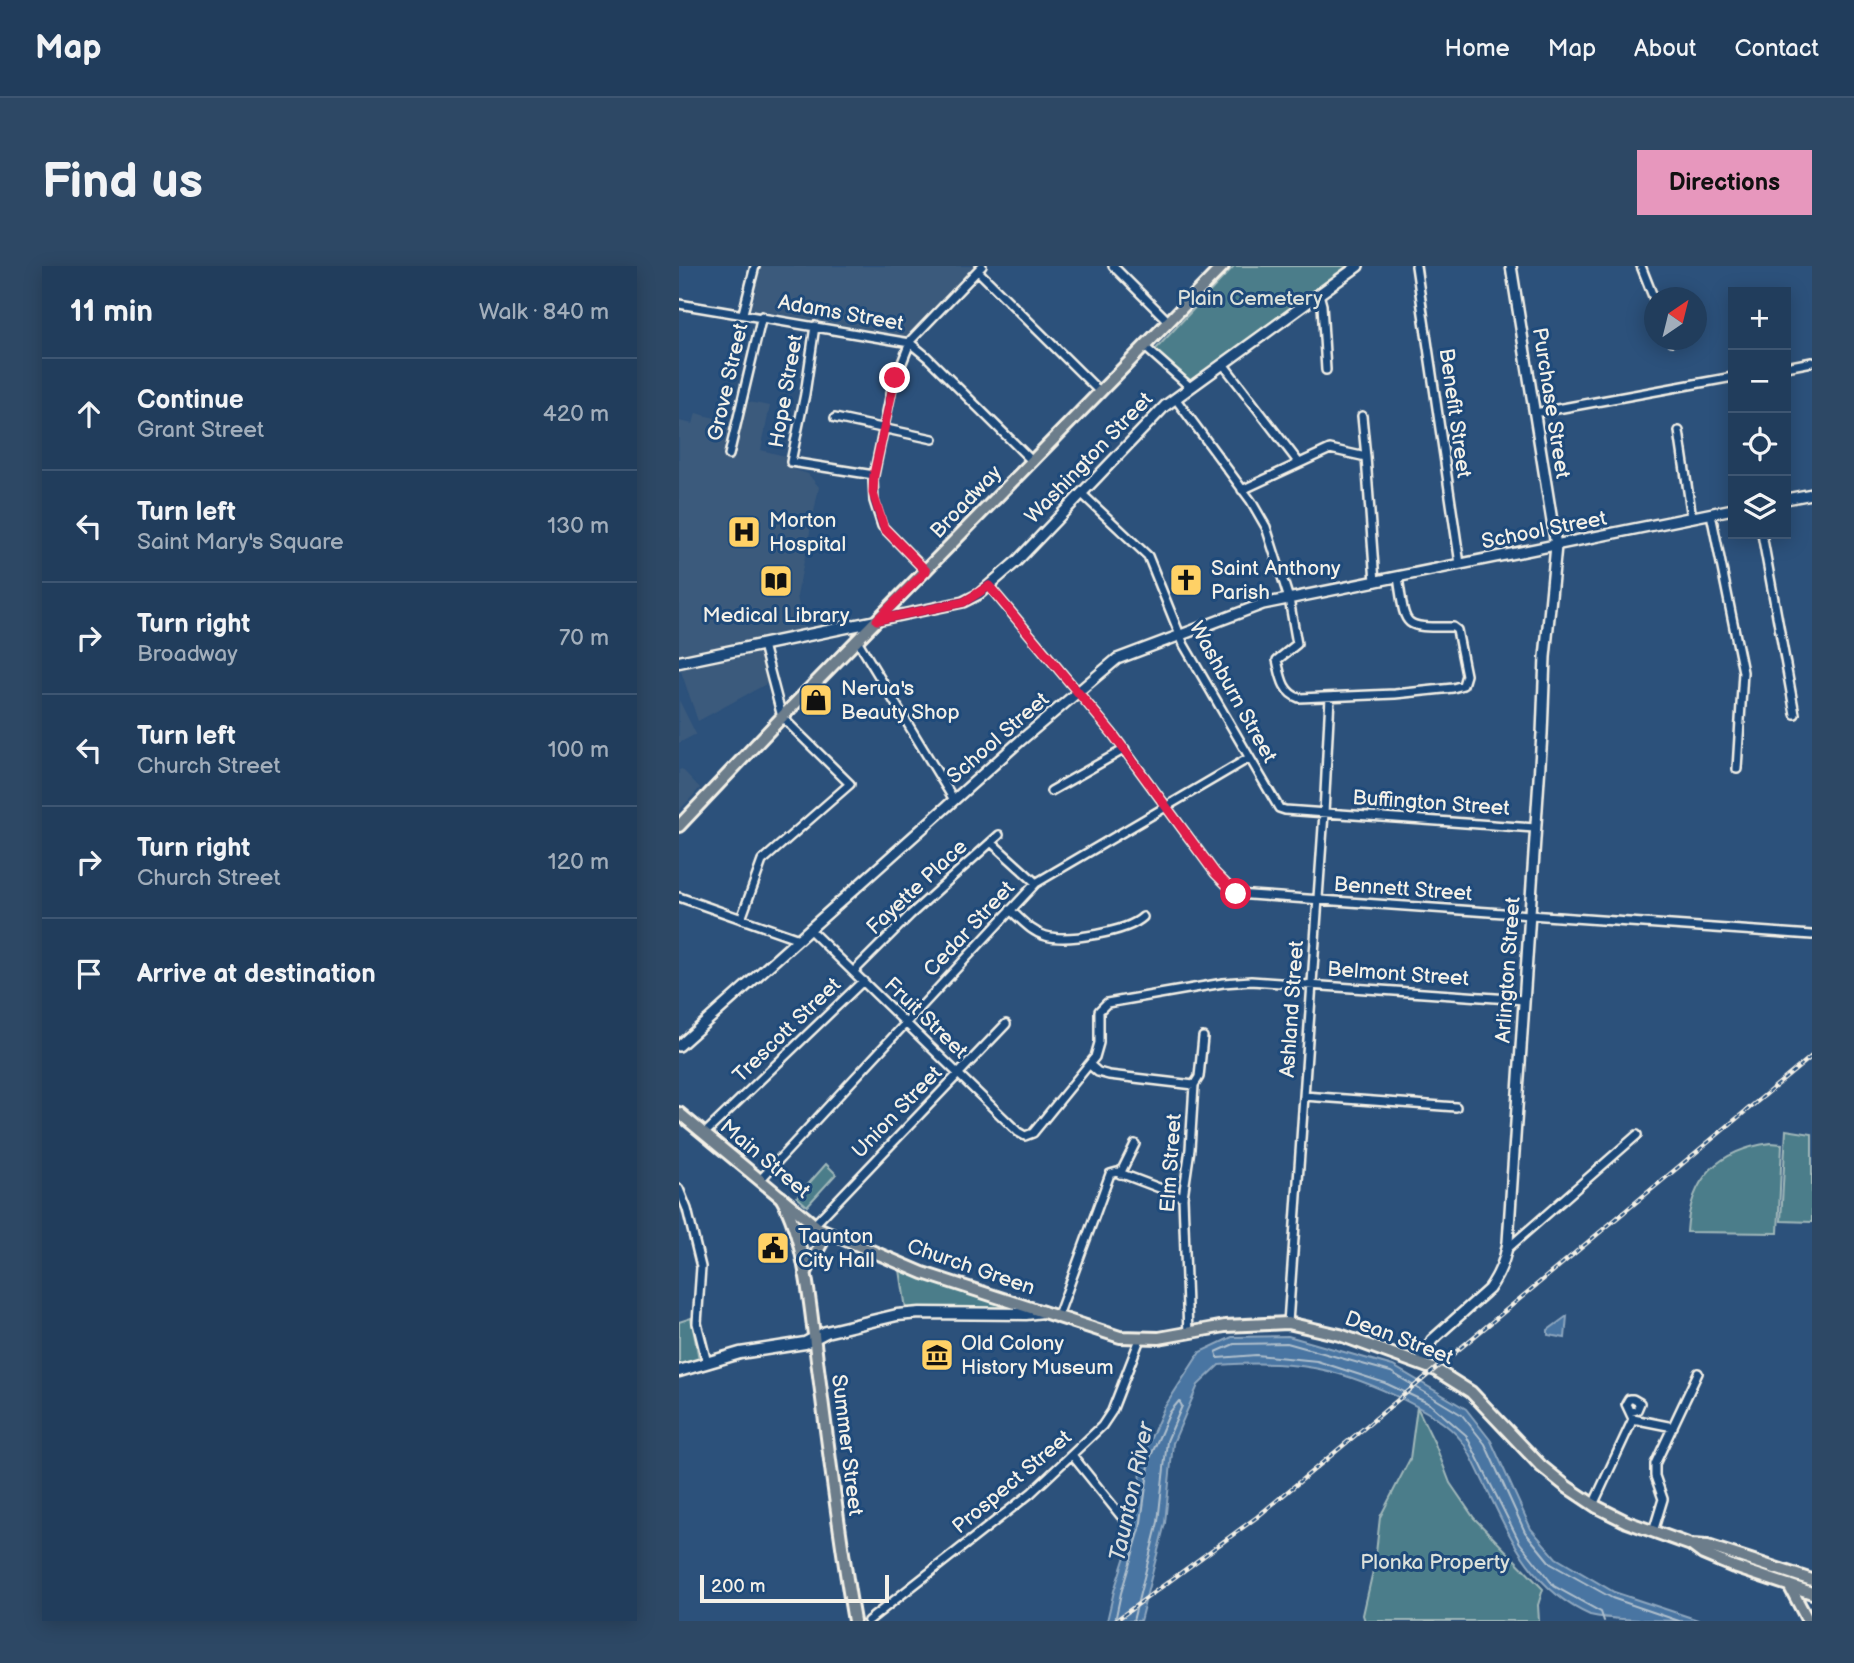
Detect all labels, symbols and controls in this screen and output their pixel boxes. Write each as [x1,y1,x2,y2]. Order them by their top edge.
text: Map [35,28,101,68]
text: Home [1445,34,1510,63]
text: Map [1548,34,1596,63]
text: About [1634,34,1696,63]
text: Contact [1734,34,1819,63]
button: Directions [1637,150,1812,215]
text: Find us [42,153,203,212]
park label: Plain Cemetery [1177,286,1323,311]
north arrow [1644,287,1707,350]
map controls [1728,287,1791,539]
button: + [1728,287,1791,350]
street label: Adams Street [776,290,906,336]
text: 11 min [70,294,153,330]
text: Walk · 840 m [479,298,609,326]
street label: Grove Street [702,320,754,443]
street label: Purchase Street [1527,326,1575,481]
street label: Hope Street [764,332,808,450]
street label: Benefit Street [1434,347,1477,480]
button: − [1728,350,1791,413]
route end [879,362,910,393]
text: Continue [137,385,244,416]
street label: Washington Street [1020,387,1159,529]
icon: ahead [70,395,108,433]
text: 420 m [543,400,609,428]
button: locate [1728,413,1791,476]
text: Grant Street [137,416,264,444]
street label: Broadway [925,460,1007,544]
button: layers [1728,476,1791,539]
text: Turn left [137,497,236,528]
street label: School Street [1479,506,1609,554]
icon: left [70,507,108,545]
place label: Morton Hospital [769,508,846,557]
text: 130 m [547,512,609,540]
hospital icon: Morton Hospital [725,513,763,551]
text: Saint Mary's Square [137,528,344,556]
place label: Saint Anthony Parish [1211,556,1341,605]
church icon: Saint Anthony Parish [1167,561,1205,599]
library icon: Medical Library [757,562,795,600]
place label: Medical Library [703,603,850,628]
text: Turn right [137,609,250,640]
street label: Washburn Street [1184,617,1282,767]
icon: right [70,619,108,657]
text: 70 m [559,624,609,652]
text: Broadway [137,640,238,668]
place label: Nerua's Beauty Shop [841,676,960,725]
shop icon: Nerua's Beauty Shop [797,681,835,719]
street label: School Street [942,687,1055,789]
text: Turn left [137,721,236,752]
icon: left [70,731,108,769]
text: 100 m [548,736,609,764]
text: Church Street [137,752,280,780]
street label: Buffington Street [1352,785,1511,821]
text: Turn right [137,833,250,864]
street label: Fayette Place [862,834,972,940]
icon: right [70,843,108,881]
text: 120 m [548,848,609,876]
text: Church Street [137,864,280,892]
street label: Bennett Street [1333,872,1474,906]
street label: Cedar Street [918,876,1020,982]
route start [1220,878,1251,909]
street label: Arlington Street [1490,896,1526,1044]
street label: Ashland Street [1275,939,1309,1078]
icon: arrive [70,955,108,993]
street label: Belmont Street [1326,957,1470,991]
text: Arrive at destination [137,959,376,990]
street label: Trescott Street [728,972,847,1088]
street label: Fruit Street [879,972,973,1064]
street label: Union Street [847,1060,948,1163]
street label: Elm Street [1155,1112,1187,1213]
street label: Main Street [715,1114,815,1204]
place label: Taunton City Hall [798,1224,875,1273]
public building icon: Taunton City Hall [754,1229,792,1267]
street label: Church Green [904,1233,1038,1301]
street label: Dean Street [1341,1306,1457,1370]
place label: Old Colony History Museum [961,1331,1114,1380]
museum icon: Old Colony History Museum [918,1336,956,1374]
street label: Summer Street [826,1373,868,1518]
water label: Taunton River [1104,1418,1161,1564]
street label: Prospect Street [947,1425,1077,1539]
park label: Plonka Property [1360,1550,1510,1575]
scale bar [700,1572,889,1604]
text: 200 m [711,1575,765,1598]

